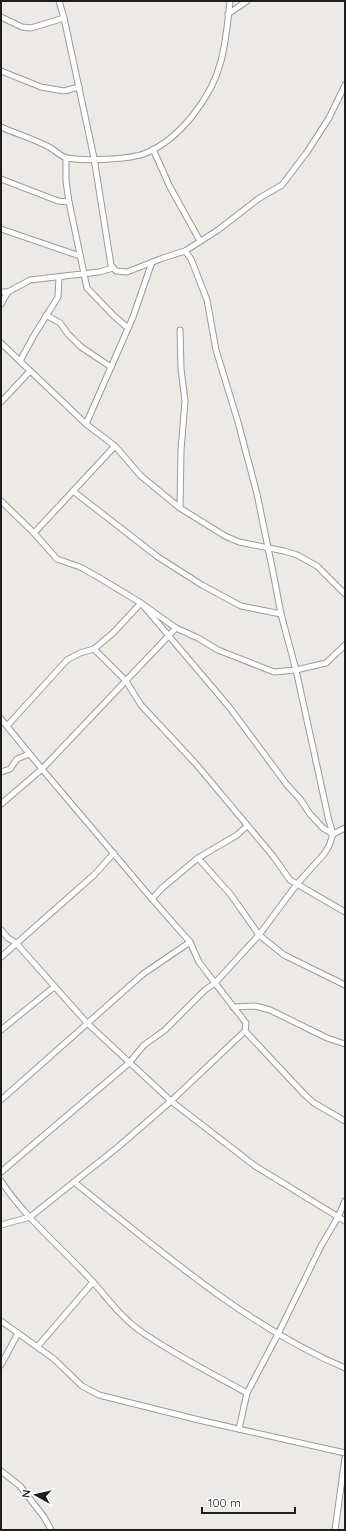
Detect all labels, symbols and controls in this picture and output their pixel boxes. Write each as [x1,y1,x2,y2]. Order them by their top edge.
north arrow [16,1475,56,1515]
text: N [19,1489,34,1499]
scale bar [202,1489,295,1515]
text: 100 m [208,1495,241,1510]

